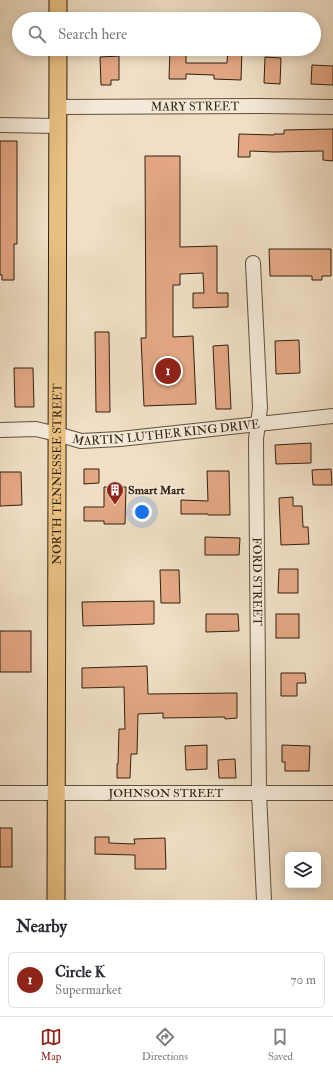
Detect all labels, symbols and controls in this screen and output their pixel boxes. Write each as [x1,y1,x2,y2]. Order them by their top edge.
search box [12,12,321,56]
icon: search [26,23,48,45]
text: Search here [58,25,127,44]
street label: MARY STREET [151,99,239,115]
pin: 1 [155,356,181,386]
street label: NORTH TENNESSEE STREET [50,383,65,565]
street label: MARTIN LUTHER KING DRIVE [70,417,261,450]
building icon: Smart Mart [105,480,125,505]
place label: Smart Mart [128,483,185,498]
your location [132,502,152,522]
street label: FORD STREET [249,537,265,626]
street label: JOHNSON STREET [107,786,224,801]
map controls [285,852,321,888]
button: layers [285,852,321,888]
text: Nearby [16,916,67,937]
text: Circle K [55,963,105,982]
text: 1 [28,972,32,988]
text: 70 m [291,972,316,988]
text: Supermarket [55,982,122,998]
tab: Map [40,1026,62,1063]
tab: Directions [142,1026,188,1063]
tab: Saved [268,1026,293,1063]

